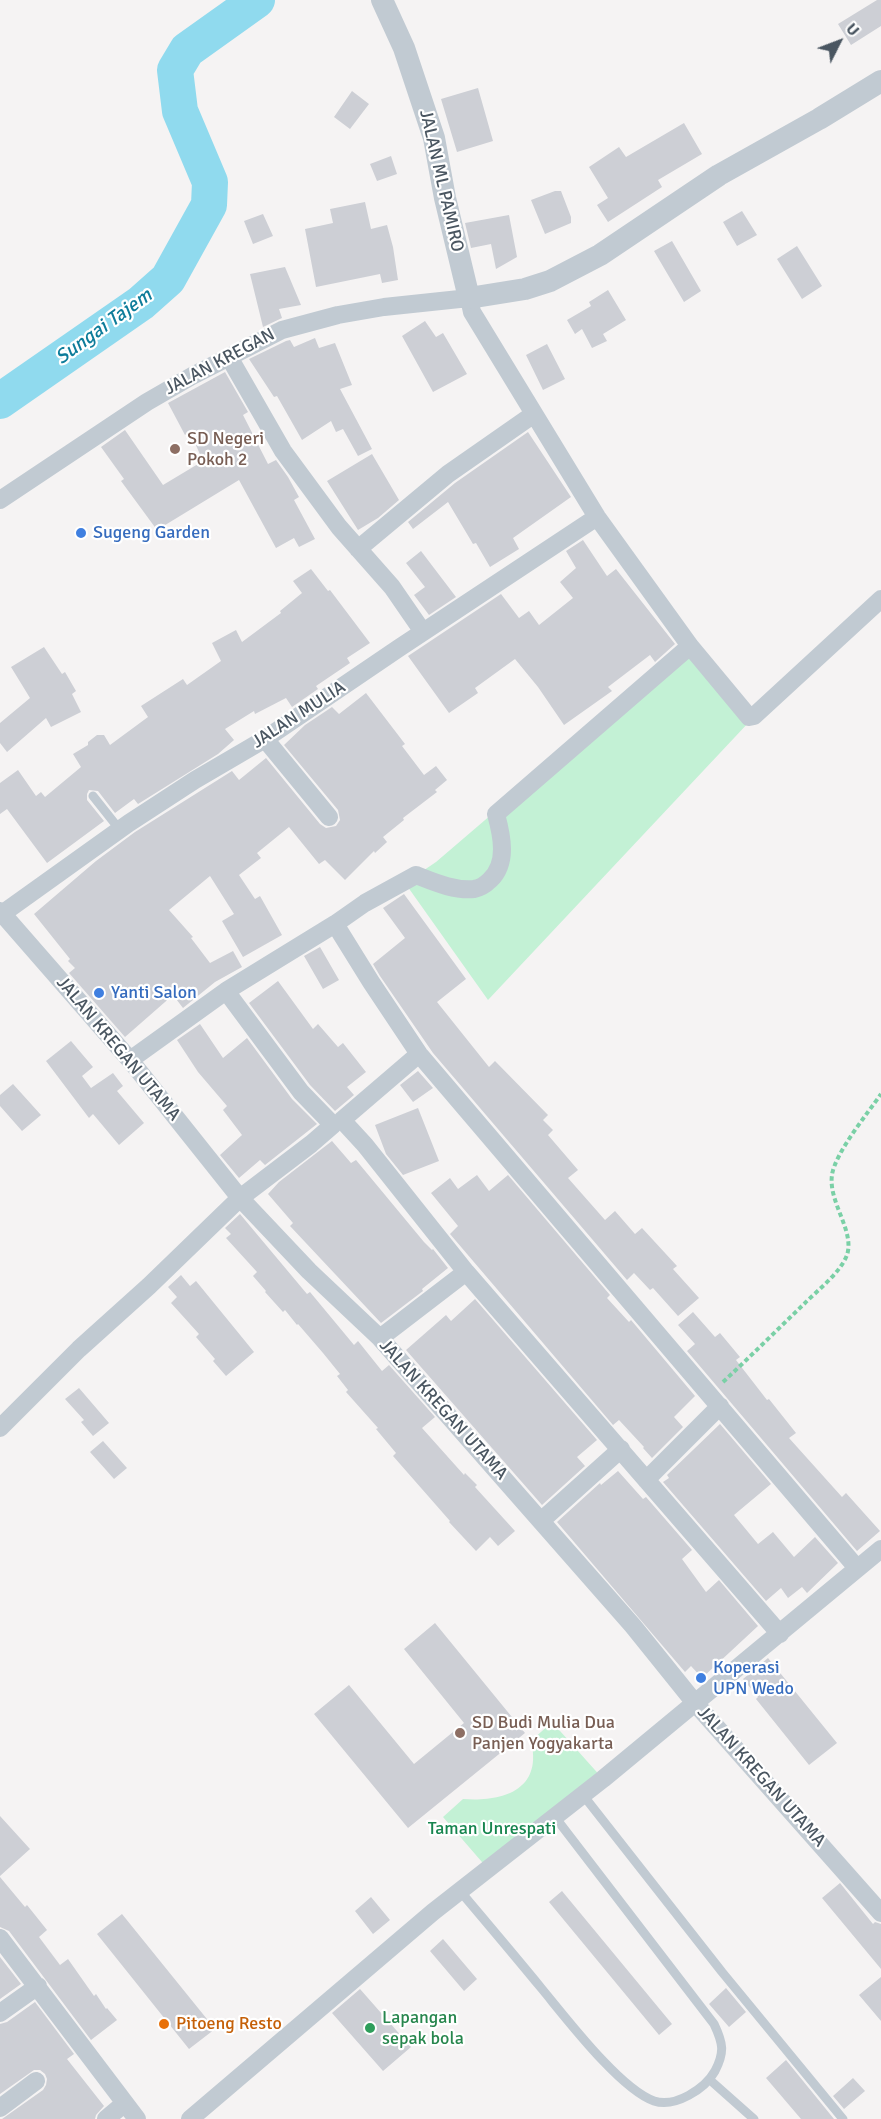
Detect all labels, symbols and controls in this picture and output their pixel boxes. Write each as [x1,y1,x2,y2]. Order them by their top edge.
north arrow [809,12,869,72]
text: U [841,19,863,41]
street label: JALAN ML PAMIRO [414,108,468,254]
water label: Sungai Tajem [51,284,157,370]
street label: JALAN KREGAN [161,324,279,400]
place label: SD Negeri Pokoh 2 [187,428,264,470]
marker: SD Negeri Pokoh 2 [168,442,182,456]
place label: Sugeng Garden [93,522,210,544]
marker: Sugeng Garden [74,526,88,540]
street label: JALAN MULIA [248,677,350,753]
street label: JALAN KREGAN UTAMA [51,972,185,1126]
place label: Yanti Salon [111,982,197,1004]
marker: Yanti Salon [92,986,106,1000]
street label: JALAN KREGAN UTAMA [374,1335,512,1485]
place label: Koperasi UPN Wedo [713,1657,794,1700]
marker: Koperasi UPN Wedo [694,1671,708,1685]
street label: JALAN KREGAN UTAMA [692,1702,830,1852]
place label: SD Budi Mulia Dua Panjen Yogyakarta [472,1712,615,1754]
marker: SD Budi Mulia Dua Panjen Yogyakarta [453,1726,467,1740]
park label: Taman Unrespati [428,1818,556,1840]
place label: Lapangan sepak bola [382,2007,464,2050]
place label: Pitoeng Resto [176,2013,282,2035]
marker: Pitoeng Resto [157,2017,171,2031]
marker: Lapangan sepak bola [363,2021,377,2035]

